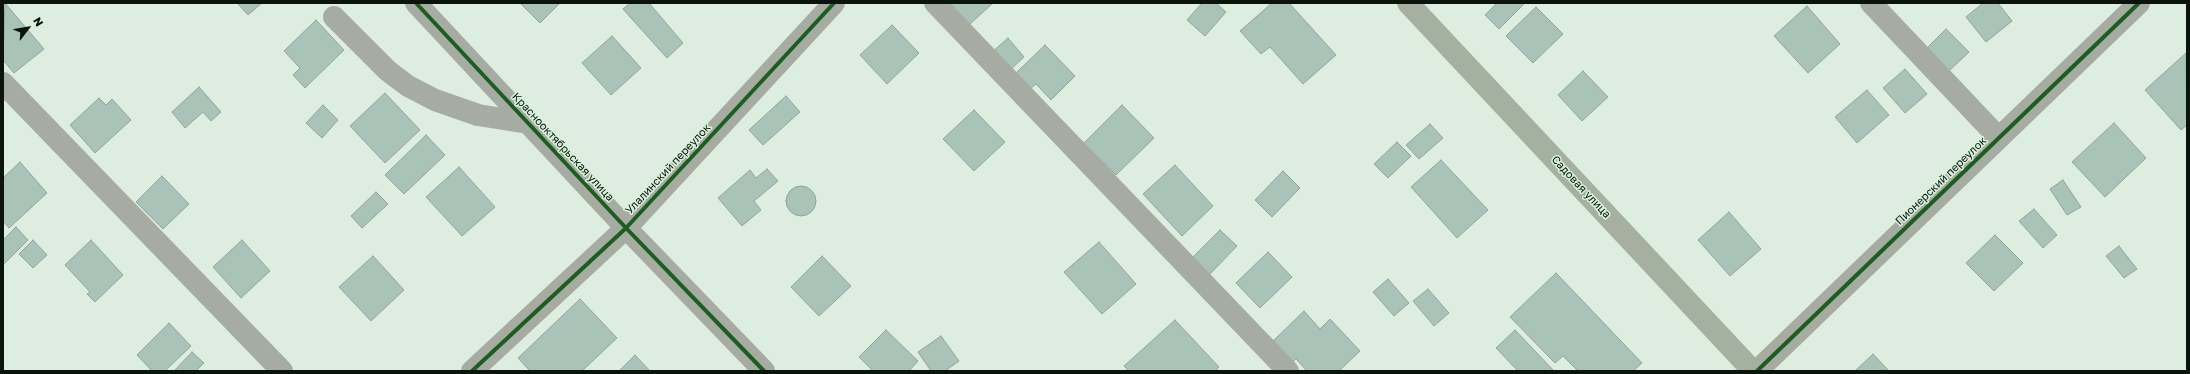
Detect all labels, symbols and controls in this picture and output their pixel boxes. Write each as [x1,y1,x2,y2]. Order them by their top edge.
north arrow [8,8,48,48]
text: N [31,15,46,28]
street label: Краснооктябрьская улица [509,90,617,204]
street label: Улалинский переулок [623,121,713,217]
street label: Пионерский переулок [1893,134,1989,228]
street label: Садовая улица [1549,153,1613,221]

